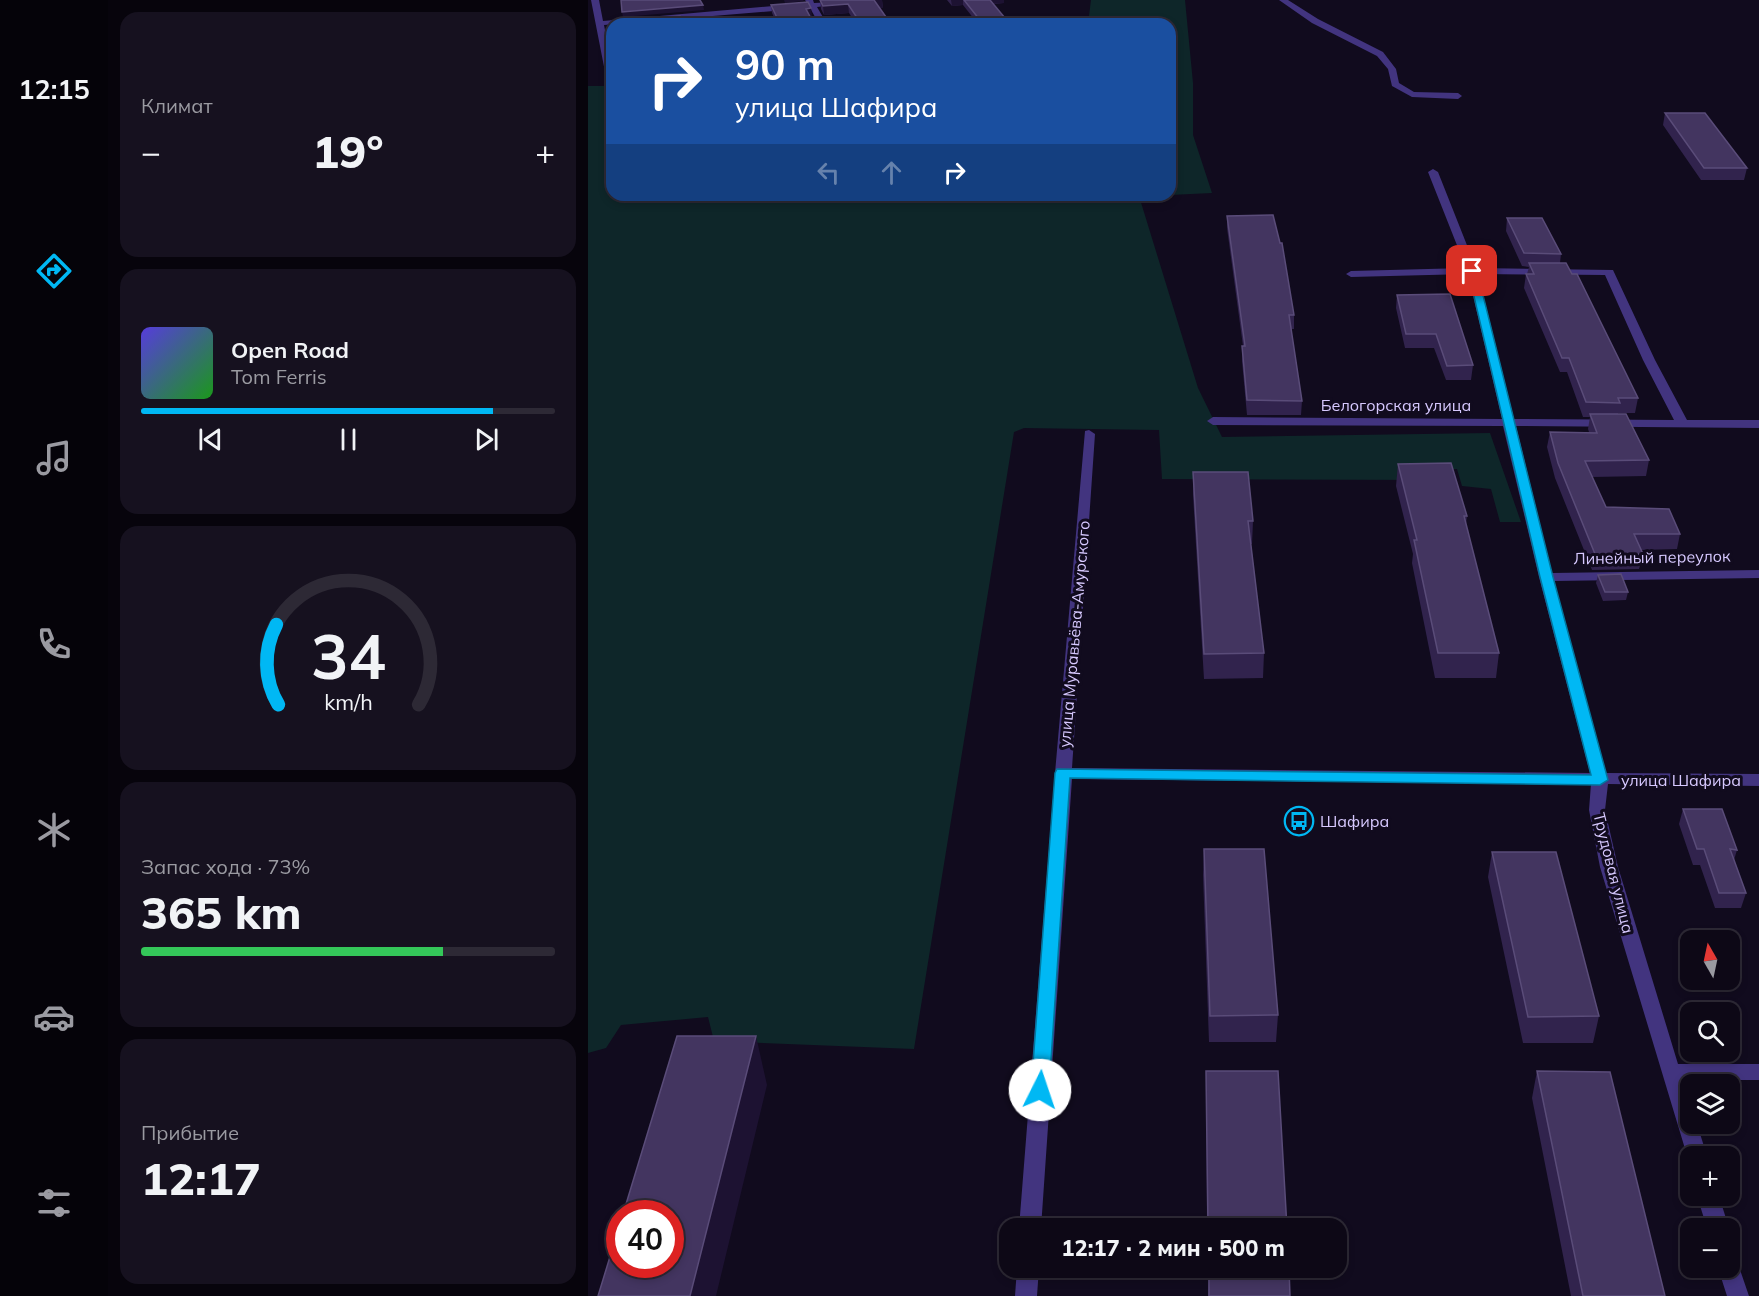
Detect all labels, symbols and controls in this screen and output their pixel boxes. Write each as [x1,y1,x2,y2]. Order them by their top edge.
text: 90 m [735,38,835,91]
icon: right [636,42,714,120]
text: 12:15 [18,72,90,106]
text: улица Шафира [735,90,937,124]
text: Климат [141,93,213,118]
text: 19° [312,123,384,179]
text: − [141,131,161,172]
text: + [535,131,555,172]
icon: left [812,156,845,189]
icon: ahead [875,156,908,189]
icon: right [938,156,971,189]
pin [1446,245,1497,296]
icon: directions [33,250,75,292]
icon: arrive [1455,254,1488,287]
text: Open Road [231,336,349,364]
text: Tom Ferris [231,364,327,389]
street label: Белогорская улица [1321,395,1471,415]
icon: previous [194,423,227,456]
icon: pause [332,423,365,456]
icon: next [470,423,503,456]
icon: music [33,437,75,479]
street label: улица Муравьёва-Амурского [1054,520,1094,748]
street label: Линейный переулок [1573,546,1731,568]
text: 34 [311,616,385,695]
icon: phone [33,623,75,665]
text: km/h [324,688,372,715]
street label: улица Шафира [1621,770,1741,790]
bus stop icon: Шафира [1283,805,1315,837]
icon: climate [33,809,75,851]
street label: Трудовая улица [1589,810,1639,936]
place label: Шафира [1320,811,1389,831]
text: Запас хода · 73% [141,854,310,879]
text: 365 km [141,884,302,940]
north arrow [1680,930,1740,990]
map controls [1680,930,1740,1278]
icon: car [33,996,75,1038]
button: search [1680,1002,1740,1062]
position arrow [1008,1058,1072,1122]
button: layers [1680,1074,1740,1134]
text: Прибытие [141,1120,239,1145]
button: + [1680,1146,1740,1206]
text: 12:17 [141,1150,261,1206]
icon: filters [33,1182,75,1224]
speed limit sign: 40 [606,1200,684,1278]
button: − [1680,1218,1740,1278]
text: 12:17 · 2 мин · 500 m [1061,1234,1285,1262]

